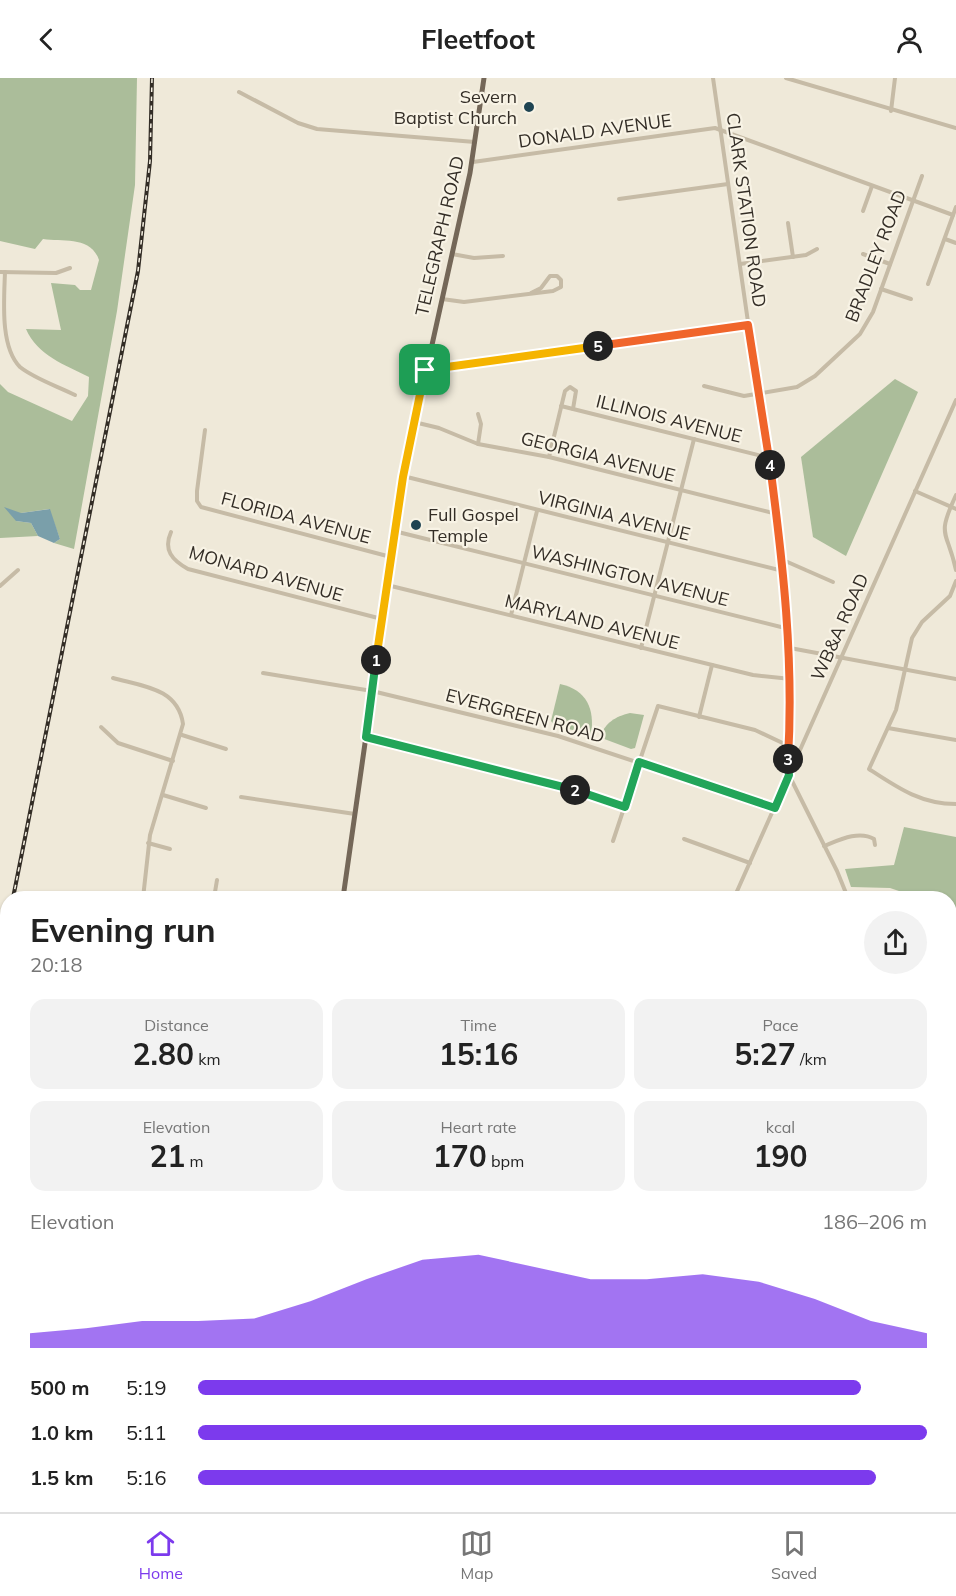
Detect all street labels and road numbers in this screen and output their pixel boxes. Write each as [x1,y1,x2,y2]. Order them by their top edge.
street label: DONALD AVENUE [517,108,673,153]
street label: CLARK STATION ROAD [721,111,772,309]
street label: TELEGRAPH ROAD [410,154,469,318]
street label: BRADLEY ROAD [840,186,911,325]
street label: ILLINOIS AVENUE [594,389,744,448]
street label: GEORGIA AVENUE [519,426,678,487]
street label: VIRGINIA AVENUE [536,485,693,546]
street label: FLORIDA AVENUE [219,486,373,549]
street label: WASHINGTON AVENUE [529,540,731,611]
street label: MONARD AVENUE [186,541,346,607]
street label: WB&A ROAD [806,570,873,684]
street label: MARYLAND AVENUE [502,589,682,654]
street label: EVERGREEN ROAD [443,683,607,748]

